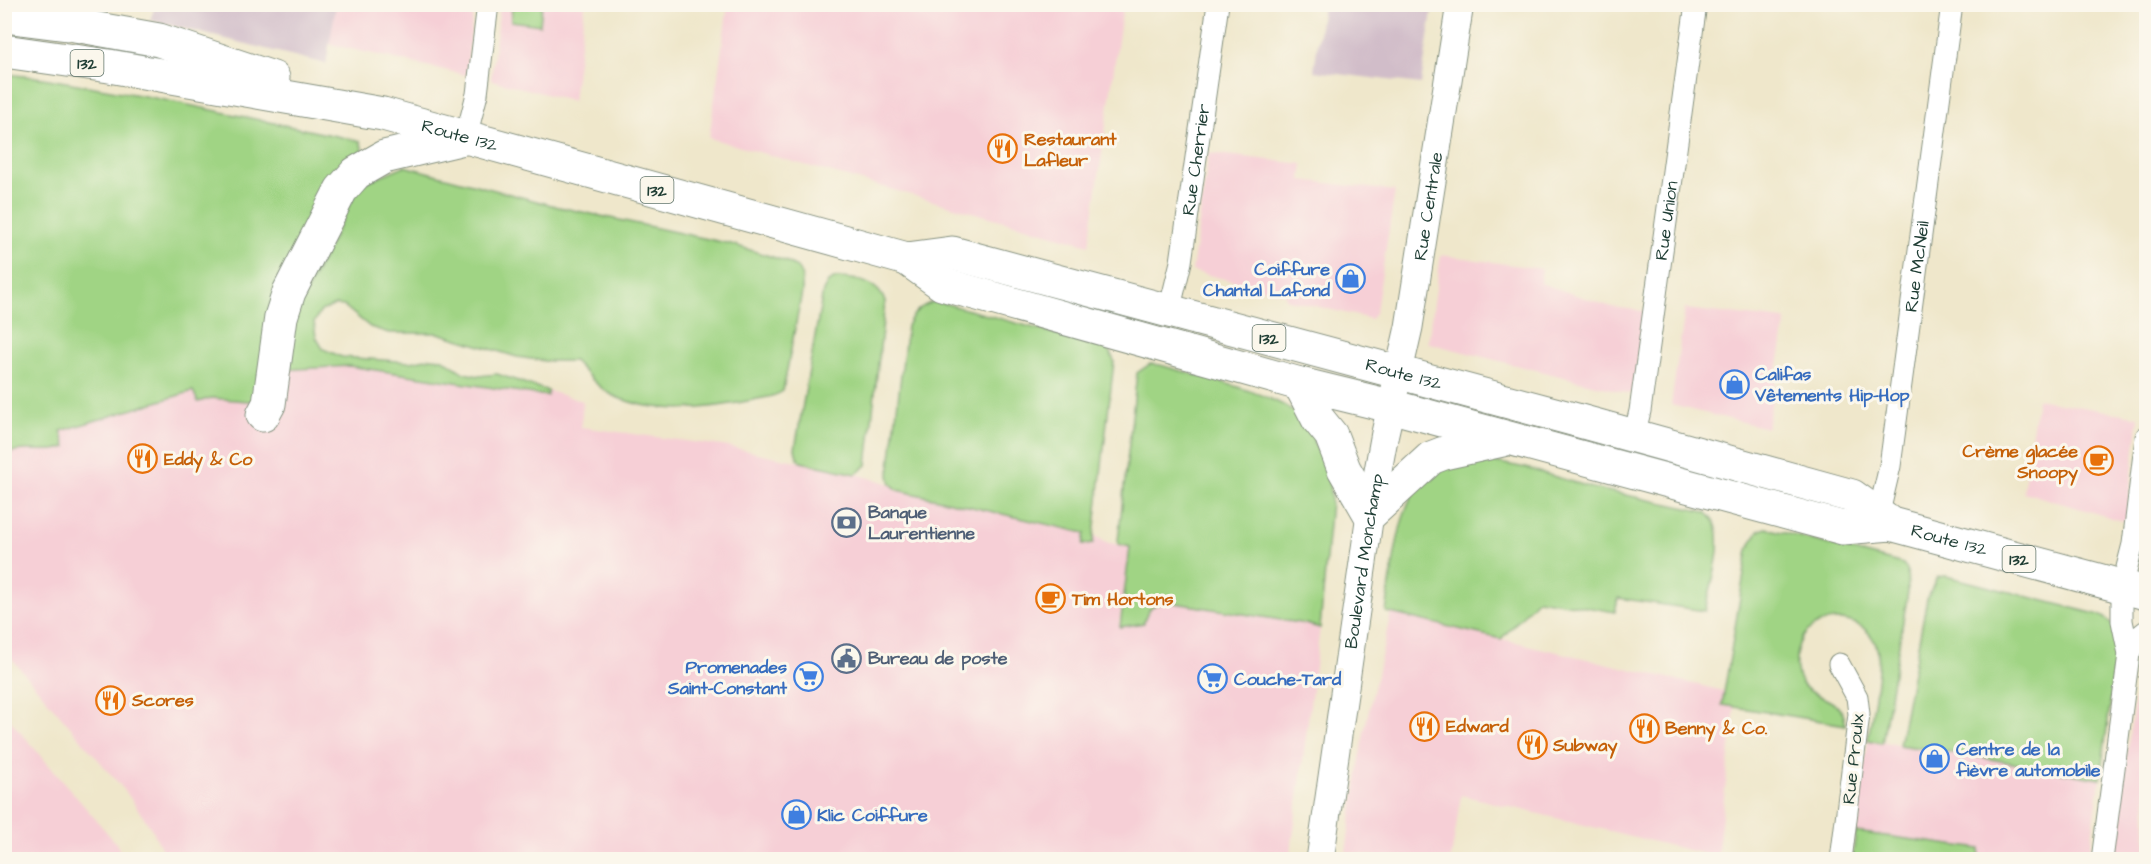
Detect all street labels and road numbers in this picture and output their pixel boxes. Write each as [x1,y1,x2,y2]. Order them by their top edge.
road number: 132 [70,50,104,76]
street label: Rue Cherrier [1176,102,1217,217]
street label: Route 132 [419,113,501,158]
street label: Rue Centrale [1408,150,1449,262]
road number: 132 [640,177,674,203]
street label: Rue Union [1649,179,1685,262]
street label: Rue McNeil [1899,219,1936,314]
road number: 132 [1252,325,1286,351]
street label: Route 132 [1363,352,1445,397]
street label: Boulevard Monchamp [1339,472,1390,651]
street label: Route 132 [1908,518,1991,563]
road number: 132 [2002,546,2036,572]
street label: Rue Proulx [1836,712,1871,806]

